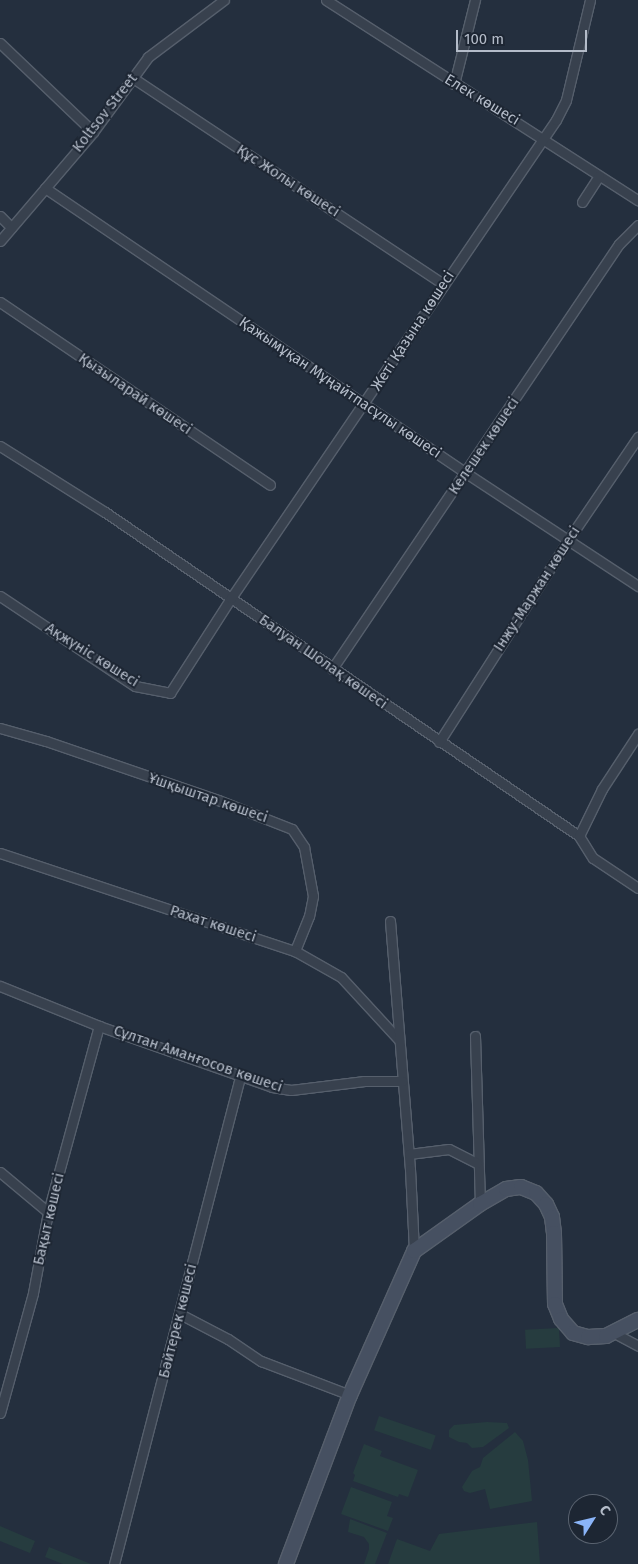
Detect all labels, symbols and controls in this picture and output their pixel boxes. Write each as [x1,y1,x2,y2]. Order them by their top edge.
scale bar [458,20,589,52]
text: 100 m [464,30,504,48]
street label: Koltsov Street [69,70,141,156]
street label: Елек көшесі [441,71,523,129]
street label: Құс Жолы көшесі [233,141,343,221]
street label: Жеті Қазына көшесі [367,268,459,394]
street label: Қажымұқан Мұңайтпасұлы көшесі [236,313,444,463]
street label: Қызыларай көшесі [75,349,195,439]
street label: Келешек көшесі [445,394,523,498]
street label: Інжу-Маржан көшесі [490,523,584,655]
street label: Балуан Шолақ көшесі [255,611,391,713]
street label: Ақжүніс көшесі [42,619,142,691]
street label: Ұшқыштар көшесі [146,769,270,827]
street label: Рахат көшесі [168,902,258,946]
street label: Сұлтан Аманғосов көшесі [111,1022,285,1096]
street label: Бақыт көшесі [30,1171,68,1267]
street label: Бәйтерек көшесі [155,1262,201,1380]
north arrow [568,1494,618,1544]
text: С [595,1502,614,1519]

